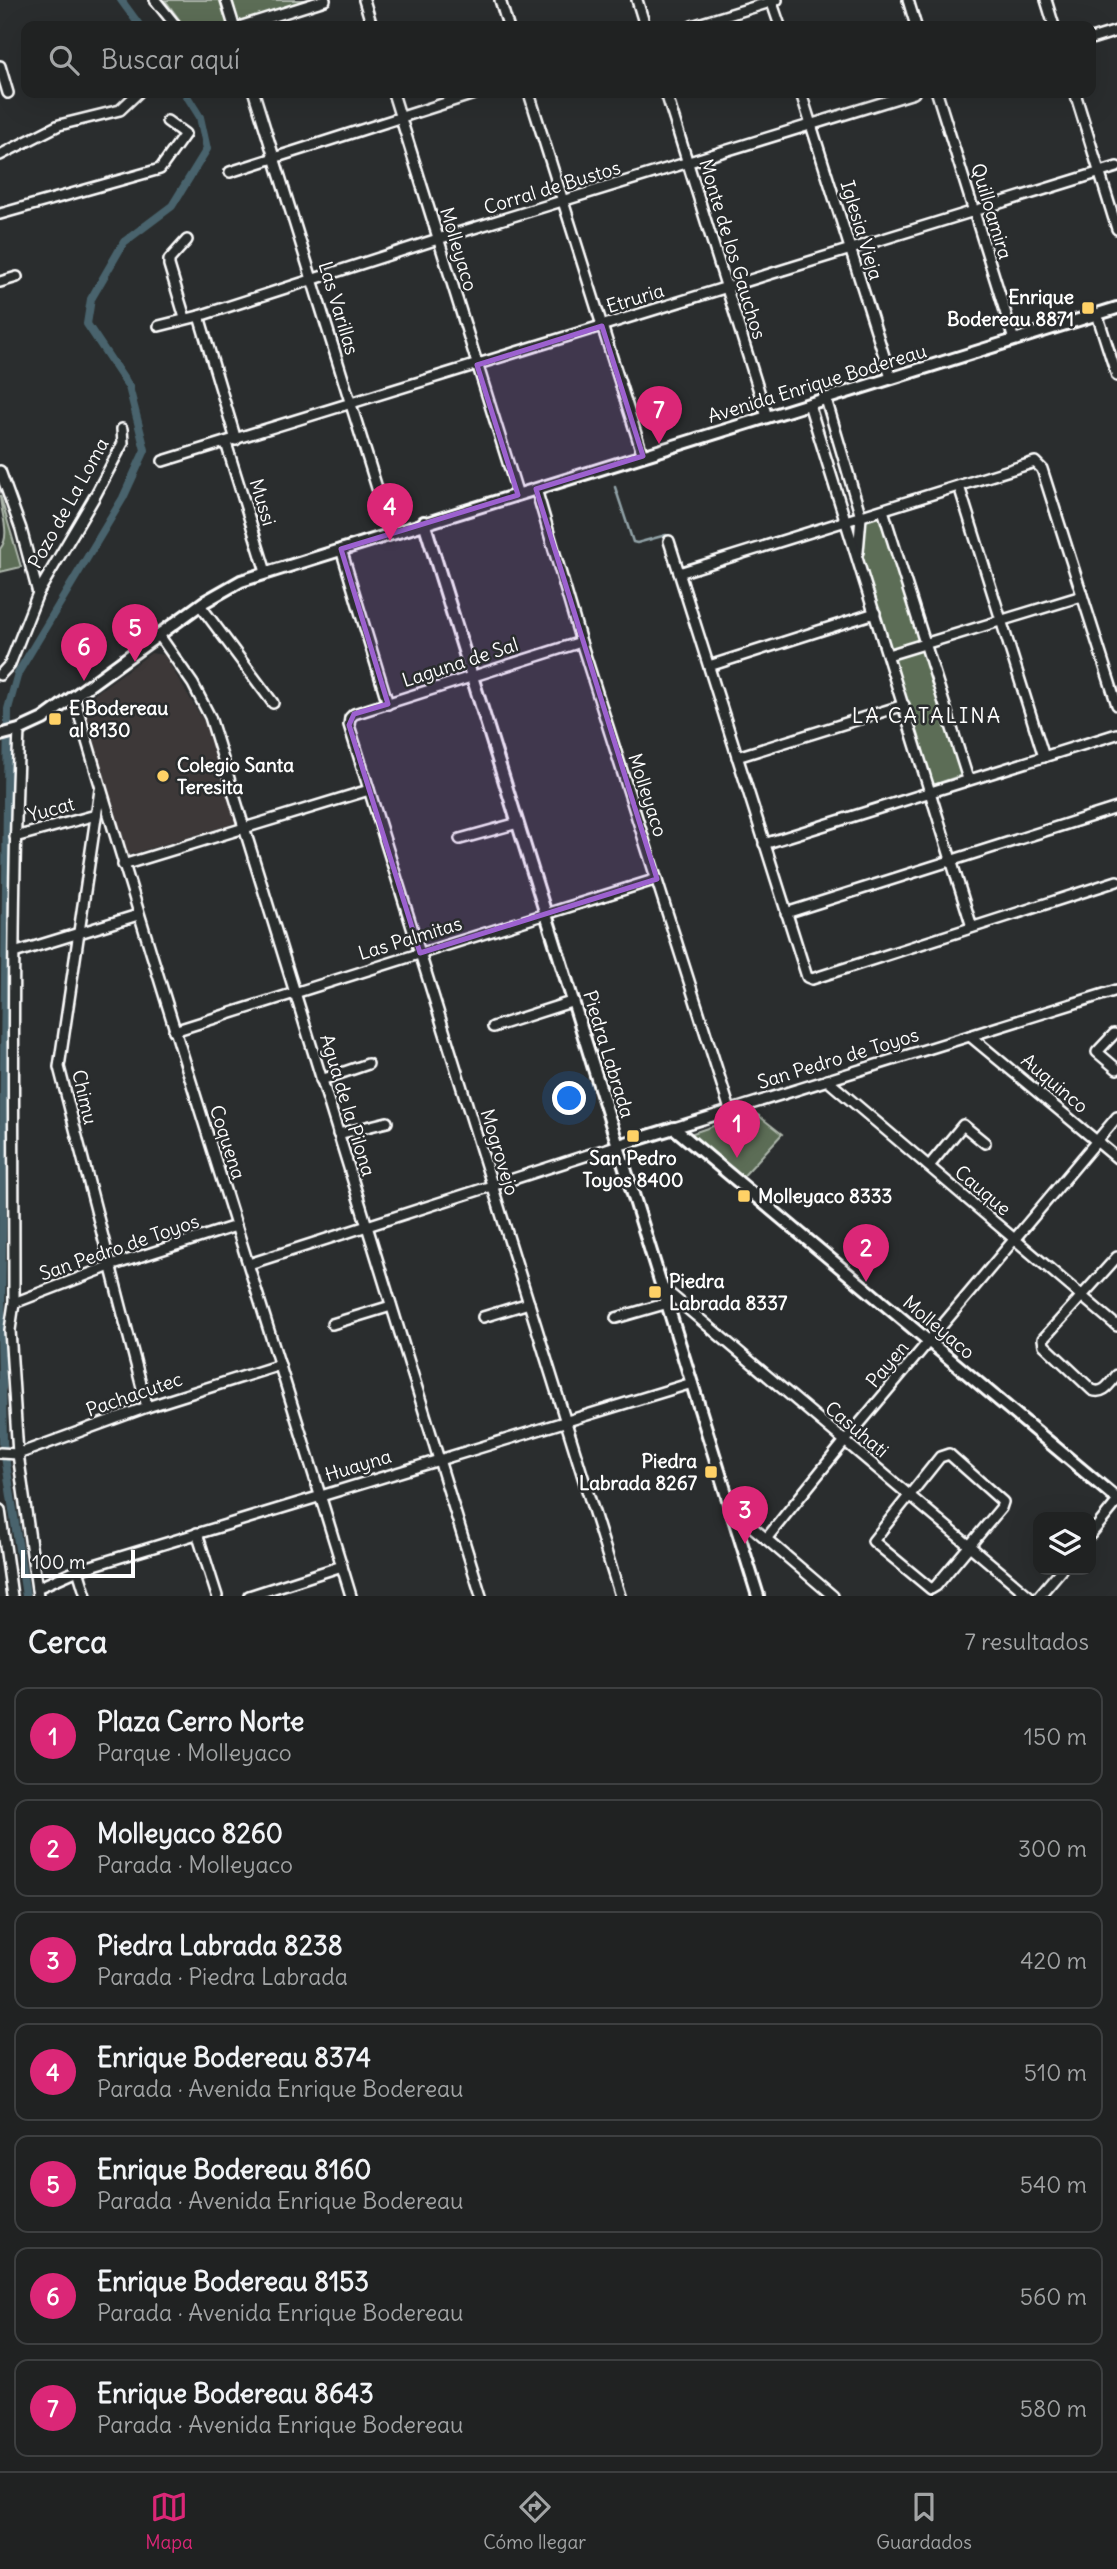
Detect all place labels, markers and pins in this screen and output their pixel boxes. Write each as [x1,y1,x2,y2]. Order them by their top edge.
place label: Enrique Bodereau 8871 [947,285,1074,331]
marker: Enrique Bodereau 8871 [1080,300,1096,316]
pin: 7 [636,386,682,444]
pin: 4 [367,483,413,541]
pin: 5 [112,604,158,662]
pin: 6 [61,623,107,681]
place label: E Bodereau al 8130 [69,696,168,742]
marker: E Bodereau al 8130 [47,711,63,727]
place label: Colegio Santa Teresita [177,753,294,799]
marker: Colegio Santa Teresita [155,768,171,784]
pin: 1 [714,1100,760,1158]
marker: San Pedro Toyos 8400 [625,1128,641,1144]
place label: San Pedro Toyos 8400 [583,1146,683,1192]
place label: Molleyaco 8333 [758,1184,892,1208]
marker: Molleyaco 8333 [736,1188,752,1204]
pin: 2 [843,1224,889,1282]
place label: Piedra Labrada 8337 [669,1269,788,1315]
marker: Piedra Labrada 8337 [647,1284,663,1300]
place label: Piedra Labrada 8267 [579,1449,698,1495]
marker: Piedra Labrada 8267 [703,1464,719,1480]
pin: 3 [722,1486,768,1544]

